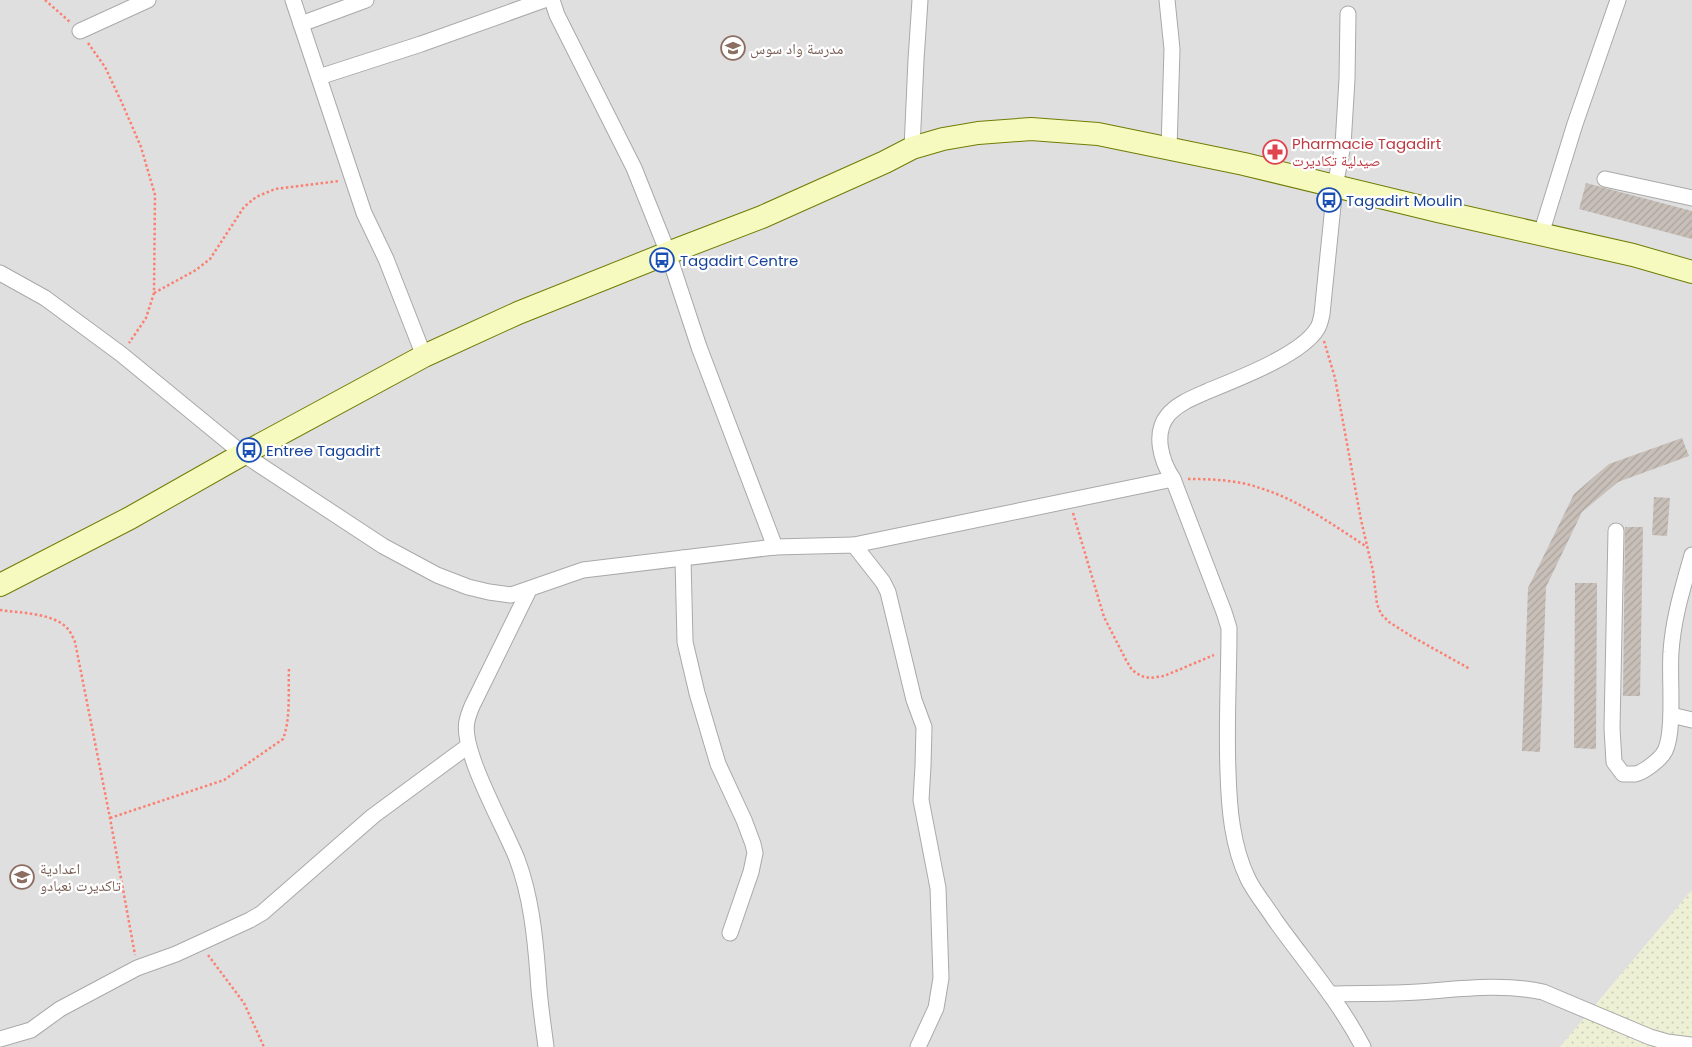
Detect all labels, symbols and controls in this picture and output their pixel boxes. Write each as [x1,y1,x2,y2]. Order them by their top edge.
school or university icon: مدرسة واد سوس [720,35,746,61]
place label: مدرسة واد سوس [750,38,843,59]
place label: Pharmacie Tagadirt صيدلية تكاديرت [1292,133,1441,171]
pharmacy icon: Pharmacie Tagadirt صيدلية تكاديرت [1262,139,1288,165]
bus stop icon: Tagadirt Moulin [1316,187,1342,213]
place label: Tagadirt Moulin [1346,190,1463,211]
bus stop icon: Tagadirt Centre [649,247,675,273]
place label: Tagadirt Centre [680,250,798,271]
bus stop icon: Entree Tagadirt [236,437,262,463]
place label: Entree Tagadirt [266,440,380,461]
place label: اعدادية تاكديرت نعبادو [40,858,121,896]
school or university icon: اعدادية تاكديرت نعبادو [9,864,35,890]

